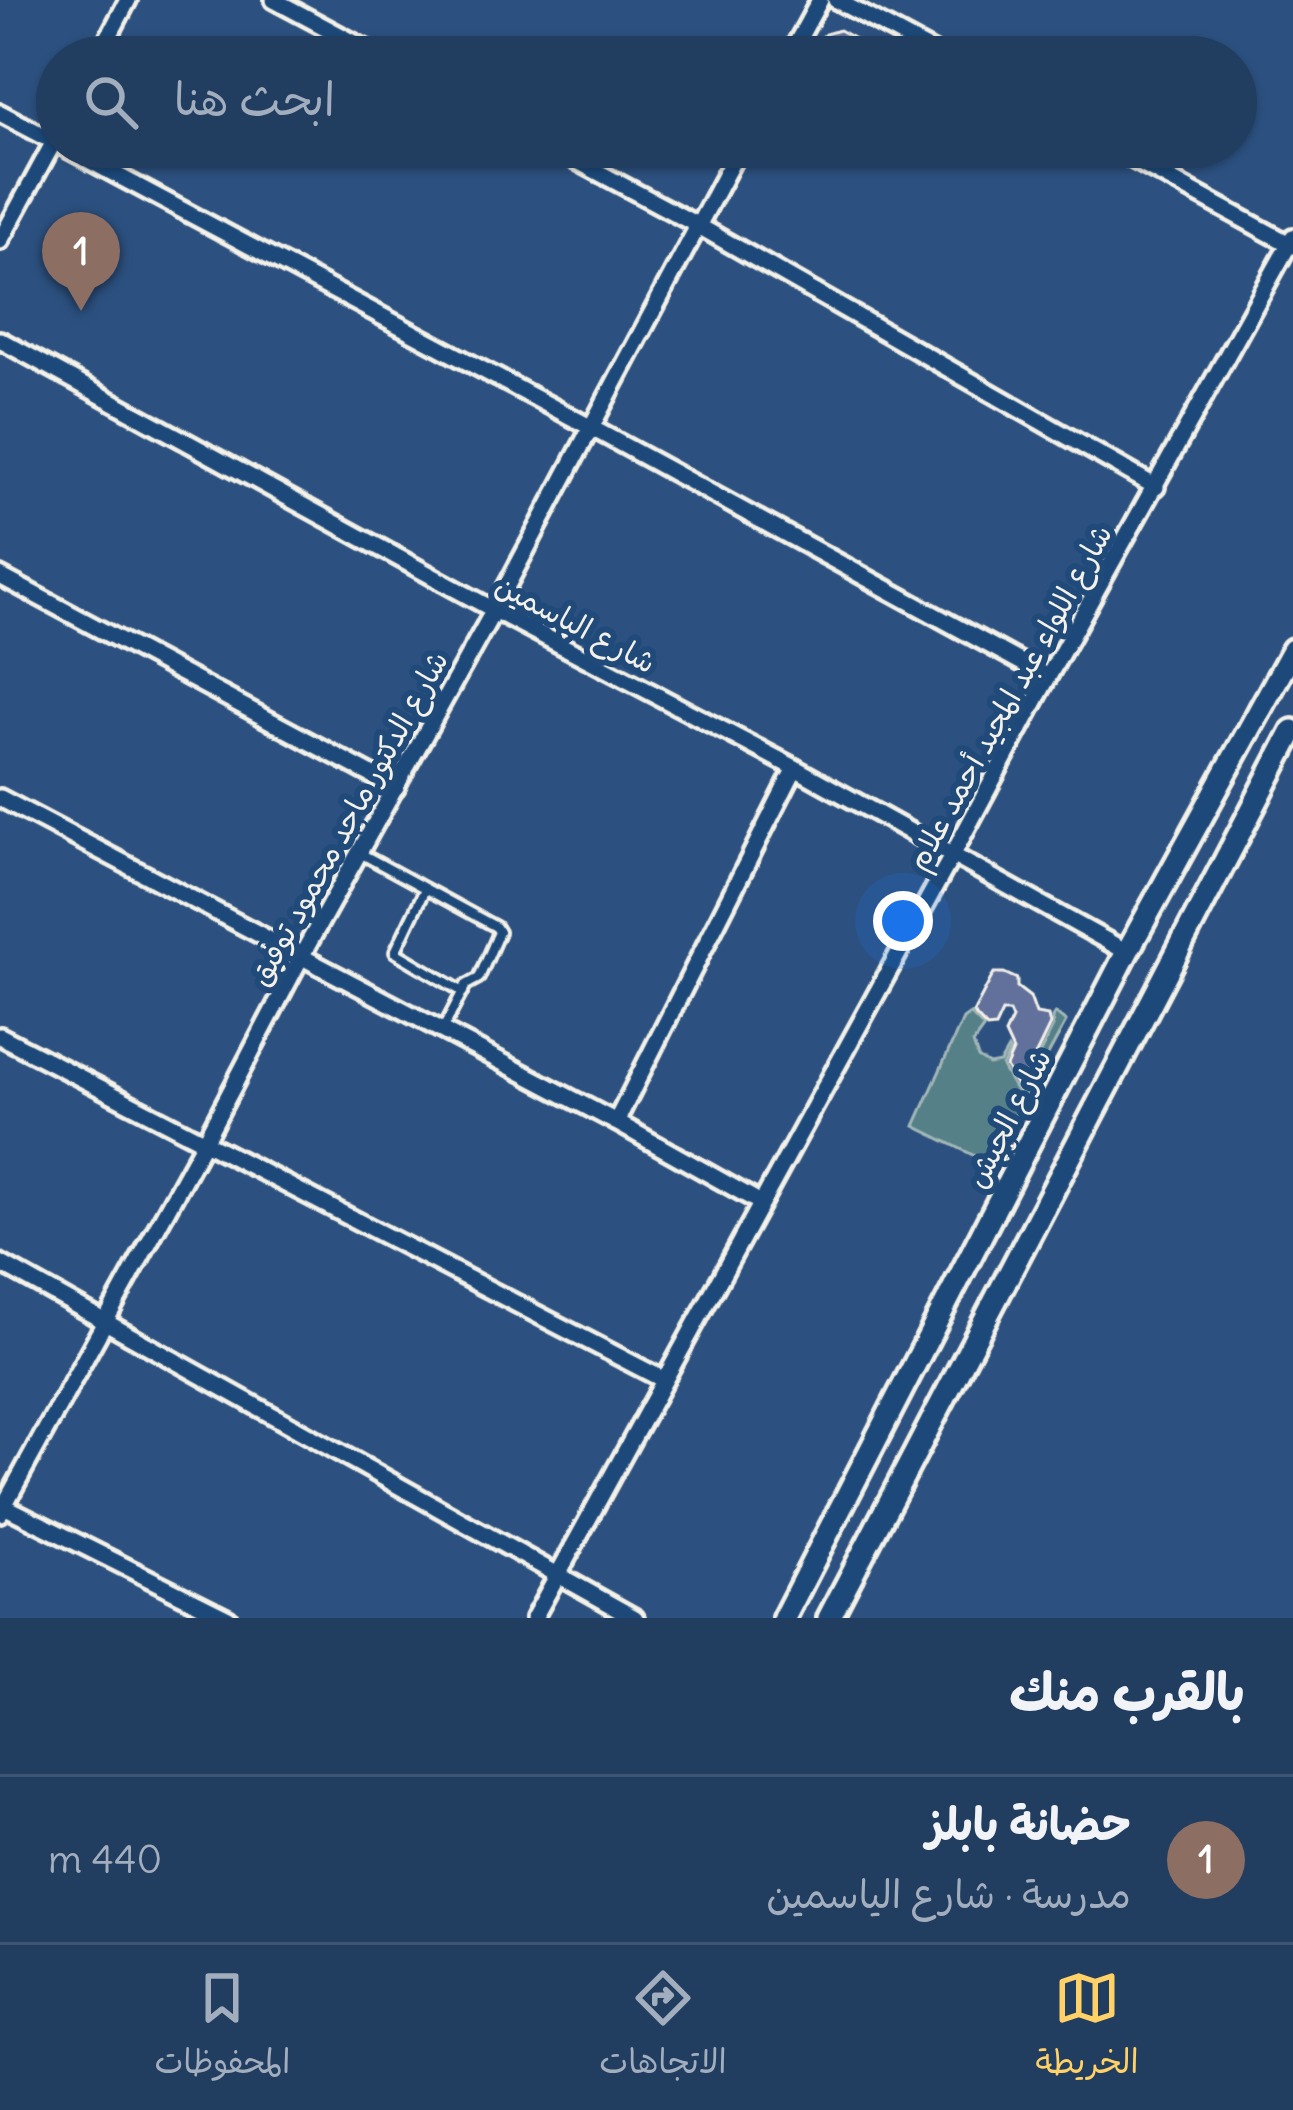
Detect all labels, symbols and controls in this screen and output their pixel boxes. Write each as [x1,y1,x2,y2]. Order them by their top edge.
search box [36,36,1257,168]
icon: search [78,69,144,135]
text: ابحث هنا [174,71,335,127]
pin: 1 [42,212,120,311]
street label: شارع اللواء عبد المجيد أحمد علام [898,517,1124,879]
street label: شارع الياسمين [488,565,663,684]
street label: شارع الدكتور ماجد محمود توفيق [240,644,459,994]
your location [873,891,933,951]
street label: شارع الجيش [957,1042,1062,1195]
text: بالقرب منك [1009,1660,1245,1724]
text: حضانة بابلز [926,1796,1131,1852]
text: 440 m [48,1835,162,1884]
text: 1 [1198,1835,1214,1884]
text: مدرسة · شارع الياسمين [766,1870,1131,1919]
tab: المحفوظات [154,1965,290,2091]
tab: الاتجاهات [599,1965,727,2091]
tab: الخريطة [1036,1965,1139,2091]

